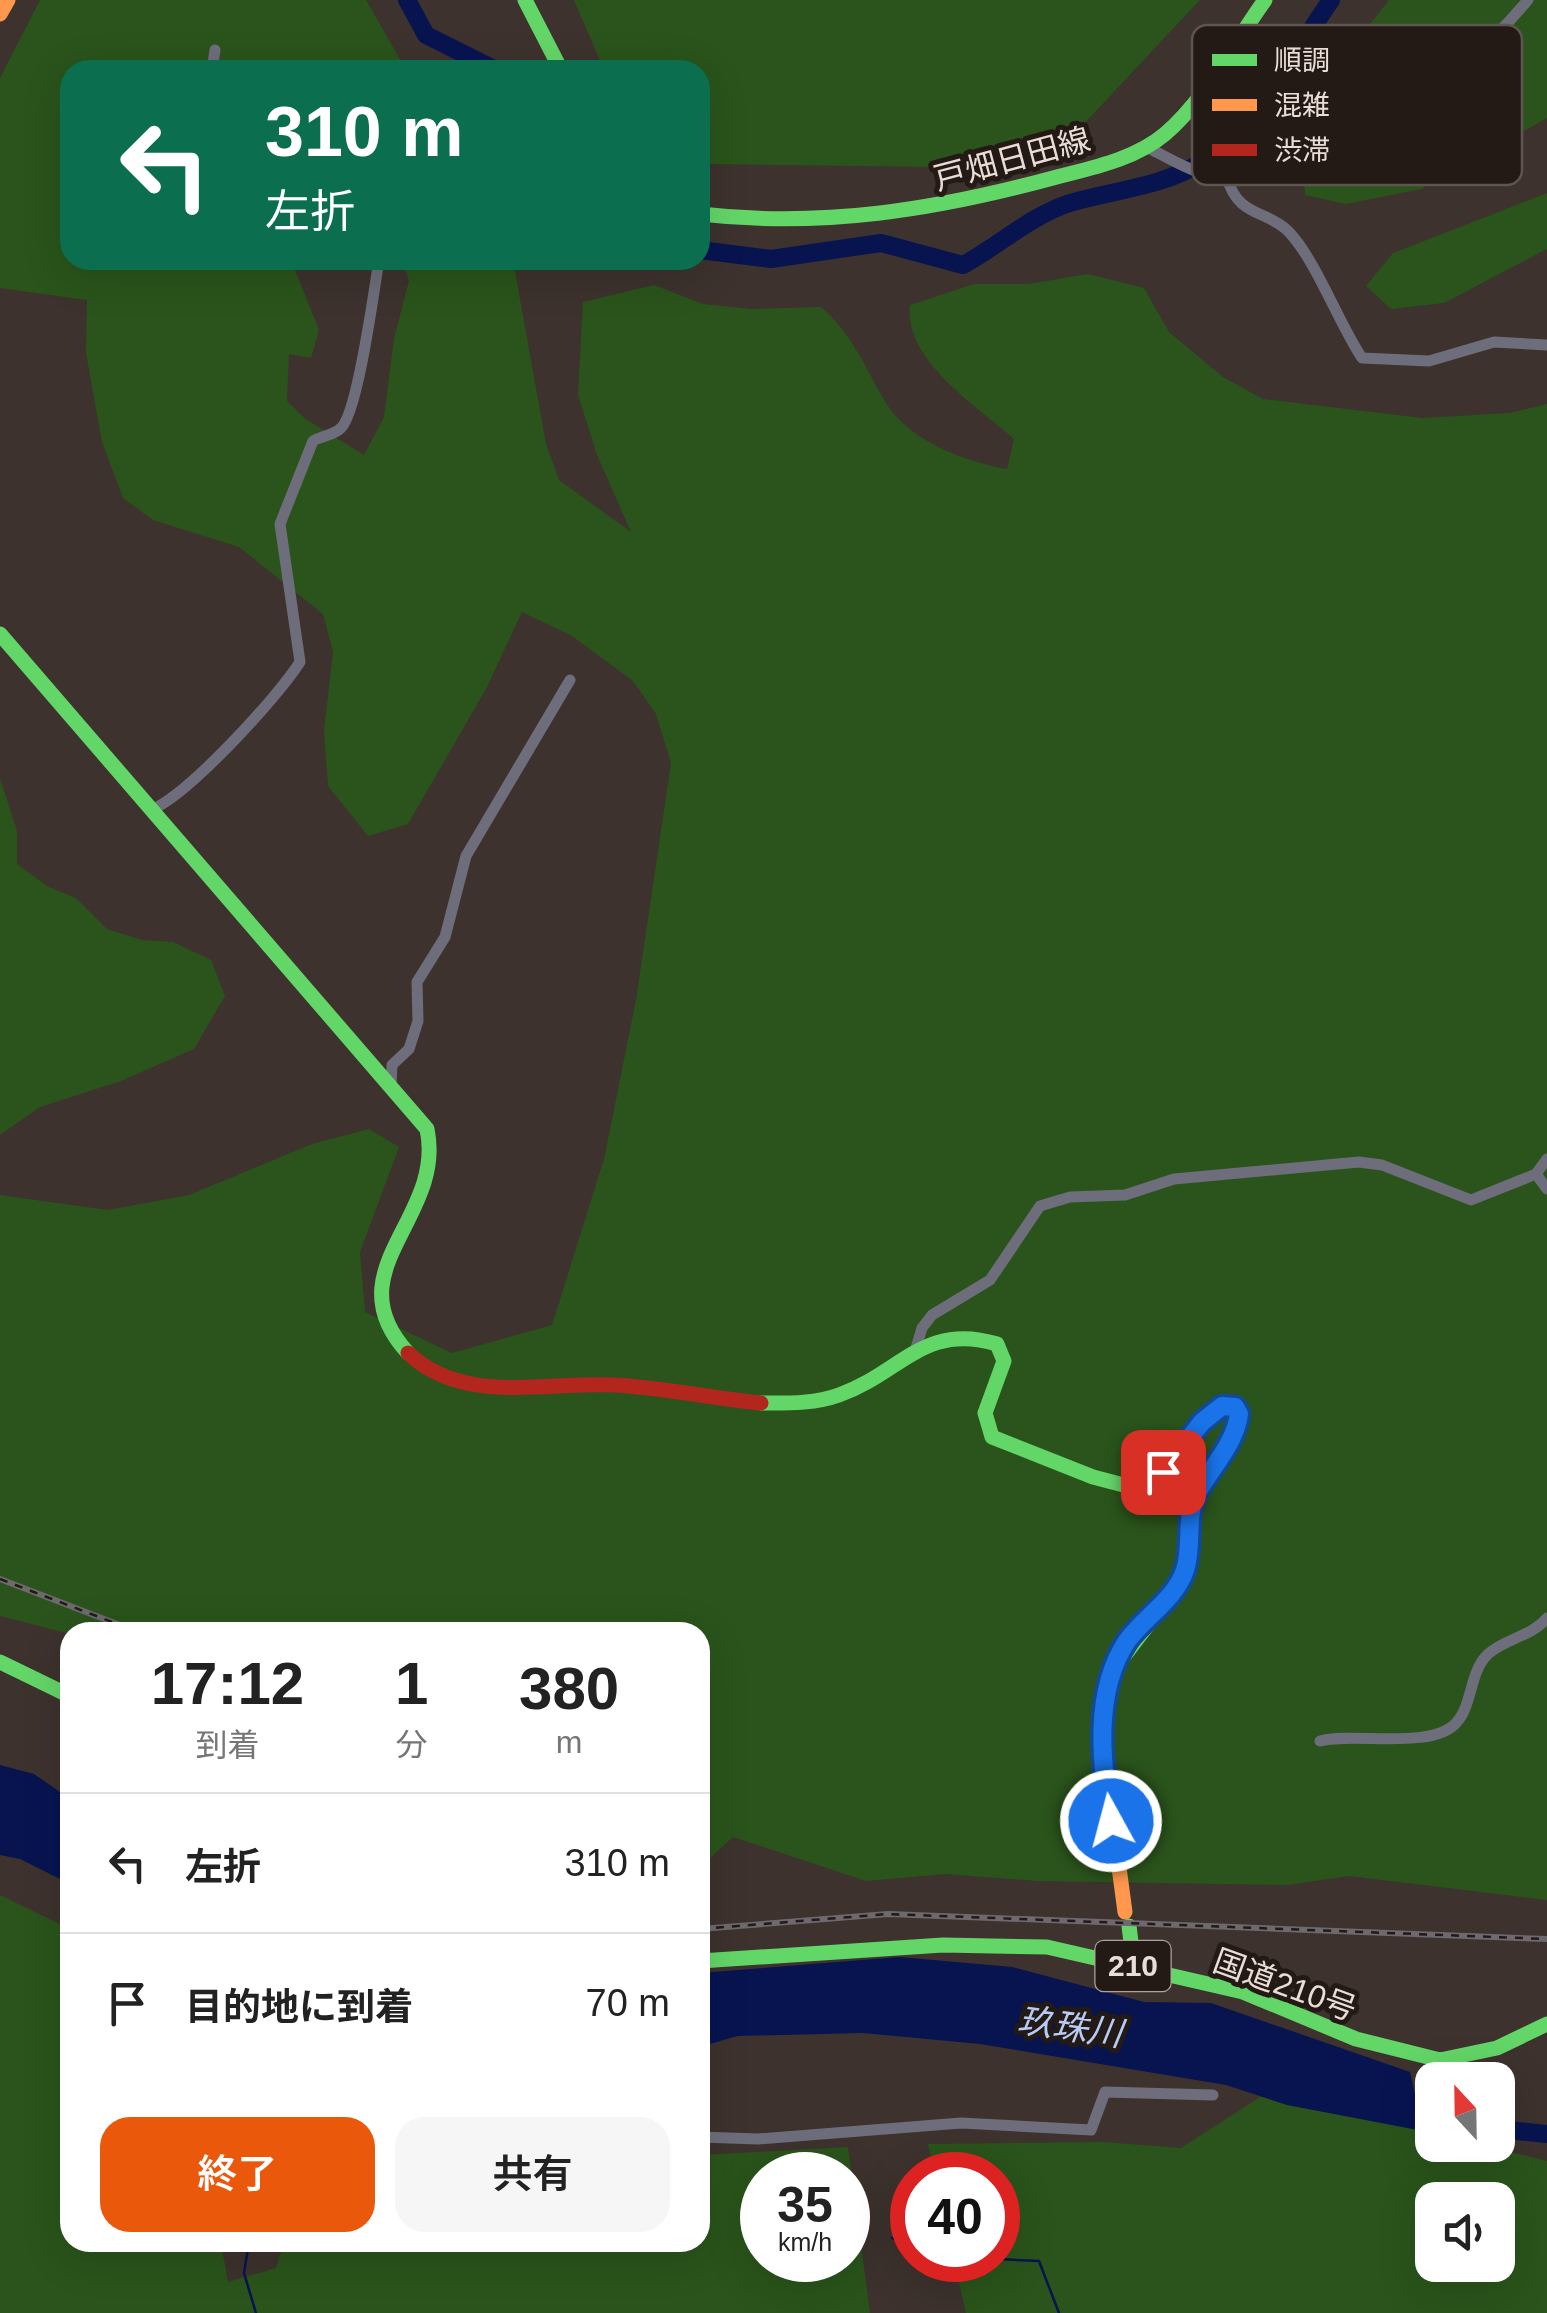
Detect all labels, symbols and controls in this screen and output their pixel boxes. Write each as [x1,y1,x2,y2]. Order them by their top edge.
legend [1192,25,1522,185]
text: 順調 [1274,45,1330,76]
text: 混雑 [1274,90,1330,121]
text: 310 m [265,93,463,171]
icon: left [100,100,230,230]
street label: 戸畑日田線 [930,121,1094,197]
text: 渋滞 [1274,135,1330,166]
text: 左折 [265,186,355,237]
pin [1121,1430,1206,1515]
icon: arrive [1136,1445,1191,1500]
text: 17:12 [151,1650,304,1717]
text: 1 [395,1650,428,1717]
text: 380 [519,1655,619,1722]
text: m [556,1724,582,1760]
text: 到着 [195,1727,259,1763]
text: 分 [396,1727,428,1763]
position arrow [1059,1769,1163,1873]
icon: left [100,1836,155,1891]
text: 310 m [564,1842,670,1884]
text: 左折 [185,1846,261,1888]
road number: 210 [1096,1941,1170,1991]
street label: 国道210号 [1209,1943,1361,2027]
icon: arrive [100,1976,155,2031]
text: 70 m [586,1982,670,2024]
text: 目的地に到着 [185,1986,413,2028]
water label: 玖珠川 [1015,2000,1129,2054]
north arrow [1415,2062,1515,2162]
map controls [1415,2062,1515,2282]
button: 終了 [100,2117,375,2232]
button: 共有 [395,2117,670,2232]
speed limit sign: 40 [890,2152,1020,2282]
text: 35 [777,2177,833,2233]
button: sound [1415,2182,1515,2282]
text: km/h [778,2228,832,2256]

